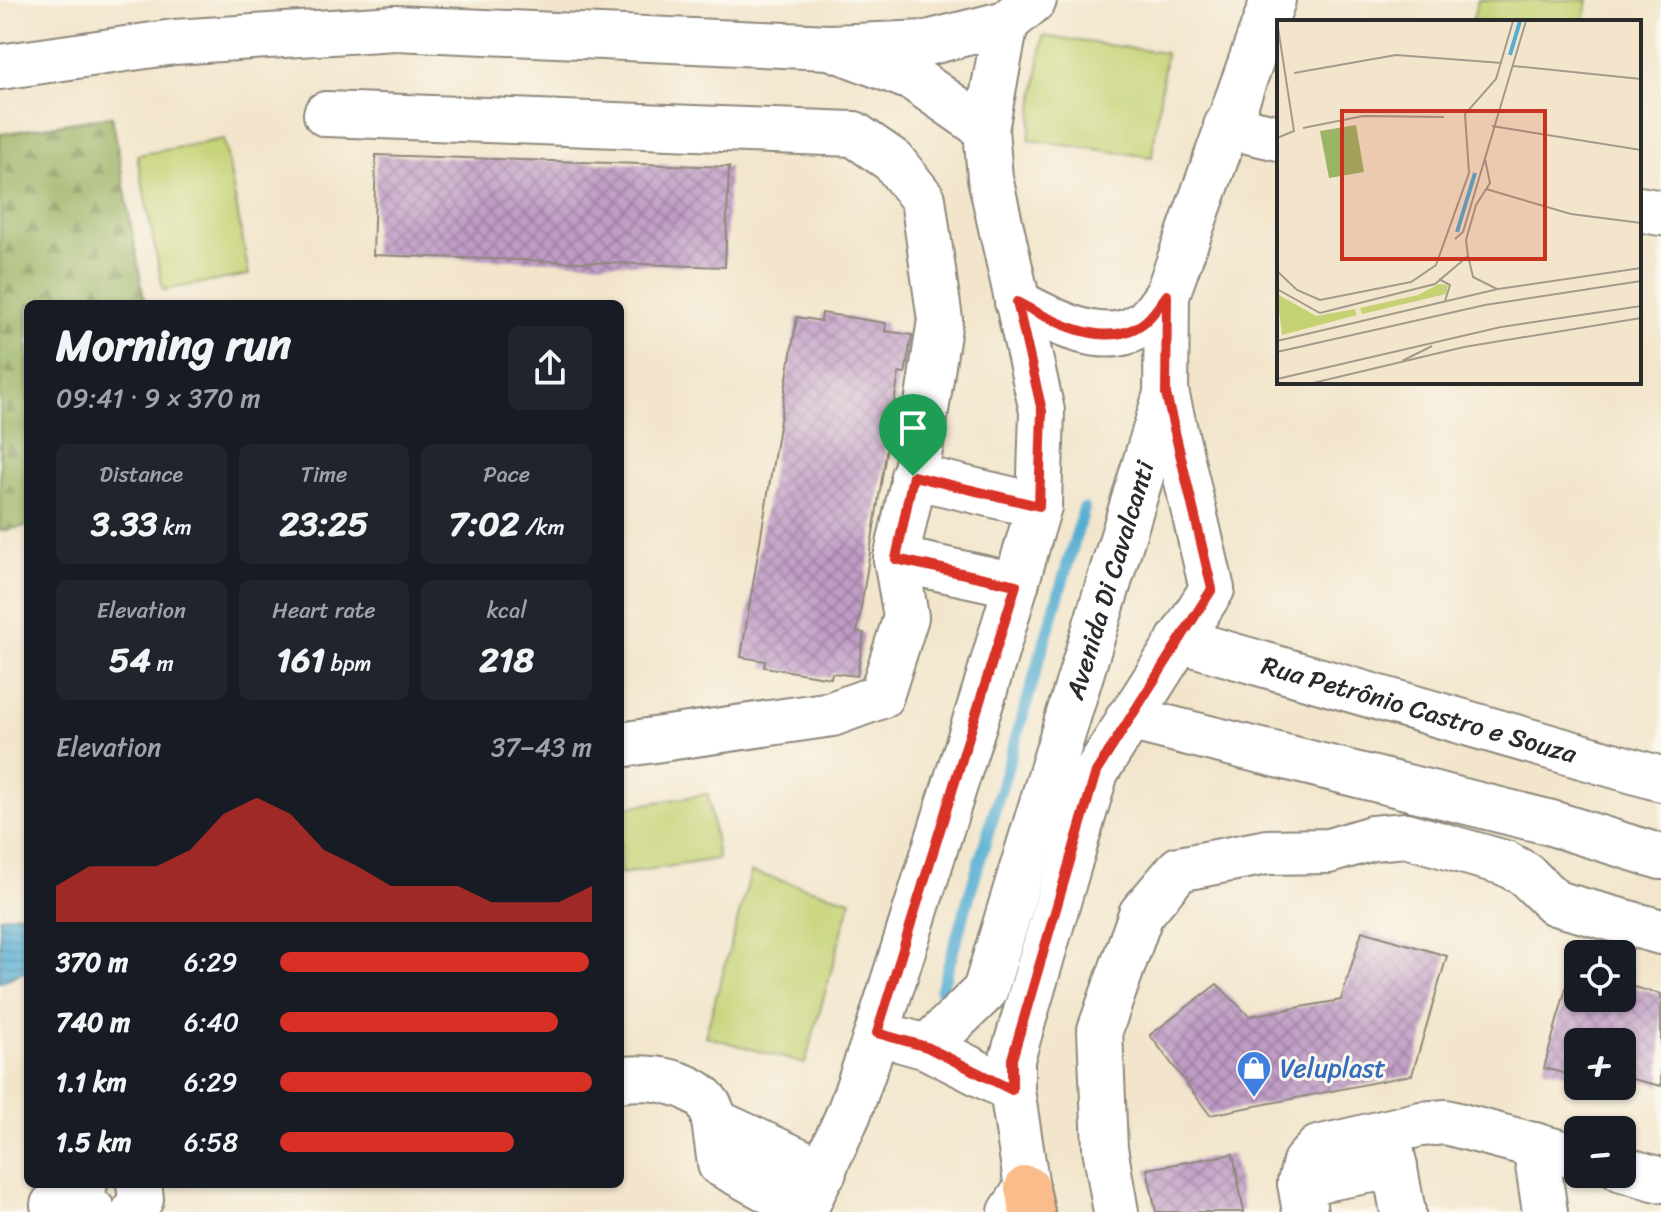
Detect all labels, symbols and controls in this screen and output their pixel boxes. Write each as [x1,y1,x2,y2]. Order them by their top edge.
inset map [1277,20,1641,384]
text: Morning run [56,306,291,384]
button: share [508,326,592,410]
text: 09:41 · 9 × 370 m [56,375,260,421]
pin [879,394,947,476]
icon: arrive [891,406,935,450]
street label: Avenida Di Cavalcanti [1051,454,1168,706]
text: Distance [100,455,183,494]
text: Time [301,455,347,494]
text: Pace [483,455,530,494]
text: 3.33 [91,494,157,554]
text: 23:25 [280,494,368,554]
text: 7:02 [449,494,519,554]
text: km [157,508,192,547]
text: /km [519,508,565,547]
text: Elevation [97,591,186,630]
text: Heart rate [272,591,376,630]
text: kcal [487,591,527,630]
text: 54 [109,630,151,690]
text: 161 [277,630,325,690]
text: 218 [479,630,534,690]
street label: Rua Petrônio Castro e Souza [1256,642,1583,777]
text: m [151,644,174,683]
text: bpm [325,644,371,683]
text: Elevation [56,724,161,770]
text: 37–43 m [491,724,592,770]
text: 370 m [56,939,128,985]
text: 6:29 [184,939,238,985]
map controls [1564,940,1636,1188]
button: locate [1564,940,1636,1012]
text: 740 m [56,999,130,1045]
text: 6:40 [184,999,239,1045]
button: + [1564,1028,1636,1100]
place label: Veluplast [1280,1045,1386,1091]
shop icon: Veluplast [1235,1049,1273,1099]
text: 1.1 km [56,1059,127,1105]
text: 6:29 [184,1059,238,1105]
button: − [1564,1116,1636,1188]
text: 1.5 km [56,1119,131,1165]
text: 6:58 [184,1119,238,1165]

